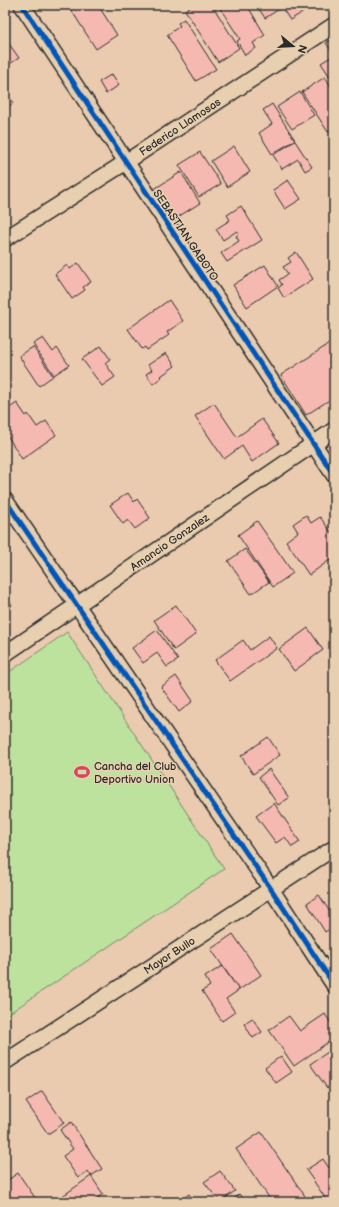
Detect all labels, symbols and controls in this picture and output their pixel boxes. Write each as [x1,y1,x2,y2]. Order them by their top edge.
north arrow [273,26,313,66]
text: N [295,43,309,55]
street label: Federico Llamosas [137,95,224,158]
street label: SEBASTIAN GABOTO [150,187,221,283]
street label: Amancio Gonzalez [128,511,212,574]
place label: Cancha del Club Deportivo Union [94,760,176,786]
sports icon: Cancha del Club Deportivo Union [73,763,91,781]
street label: Mayor Bullo [142,934,198,977]

